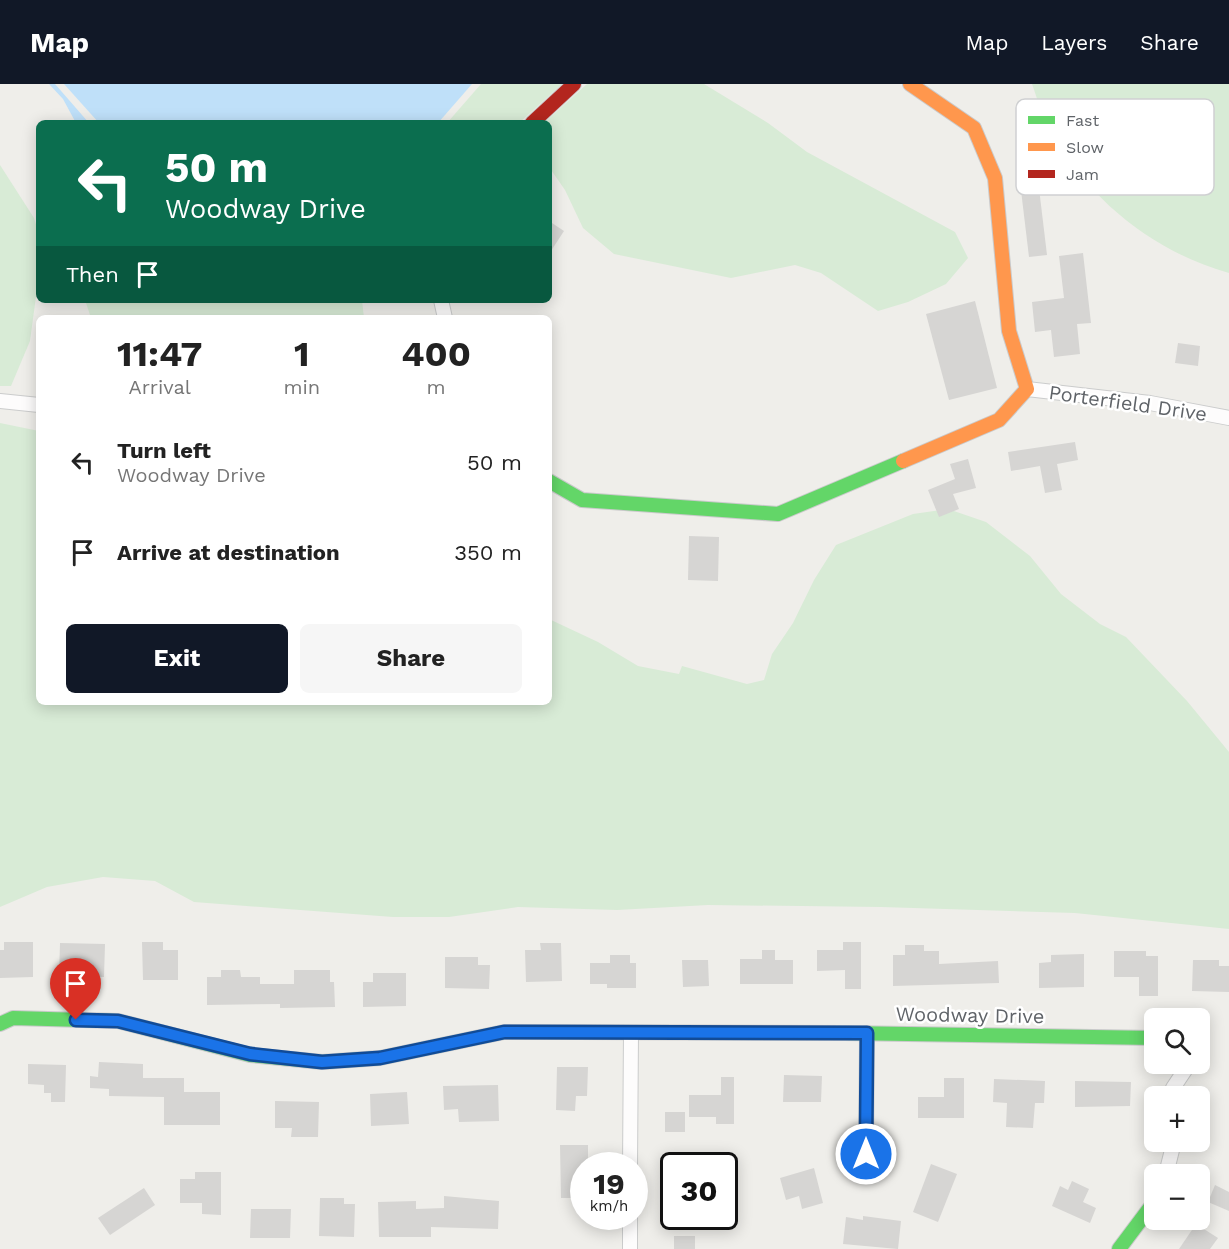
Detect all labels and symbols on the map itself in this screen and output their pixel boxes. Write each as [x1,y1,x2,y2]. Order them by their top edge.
legend [1016,99,1214,195]
text: Fast [1066,111,1099,130]
text: Slow [1066,138,1104,157]
text: Jam [1066,165,1099,184]
street label: Porterfield Drive [1047,380,1209,426]
pin [50,958,101,1020]
street label: Woodway Drive [895,1002,1045,1028]
position arrow [834,1122,898,1186]
speed limit sign: 30 [660,1152,738,1230]

